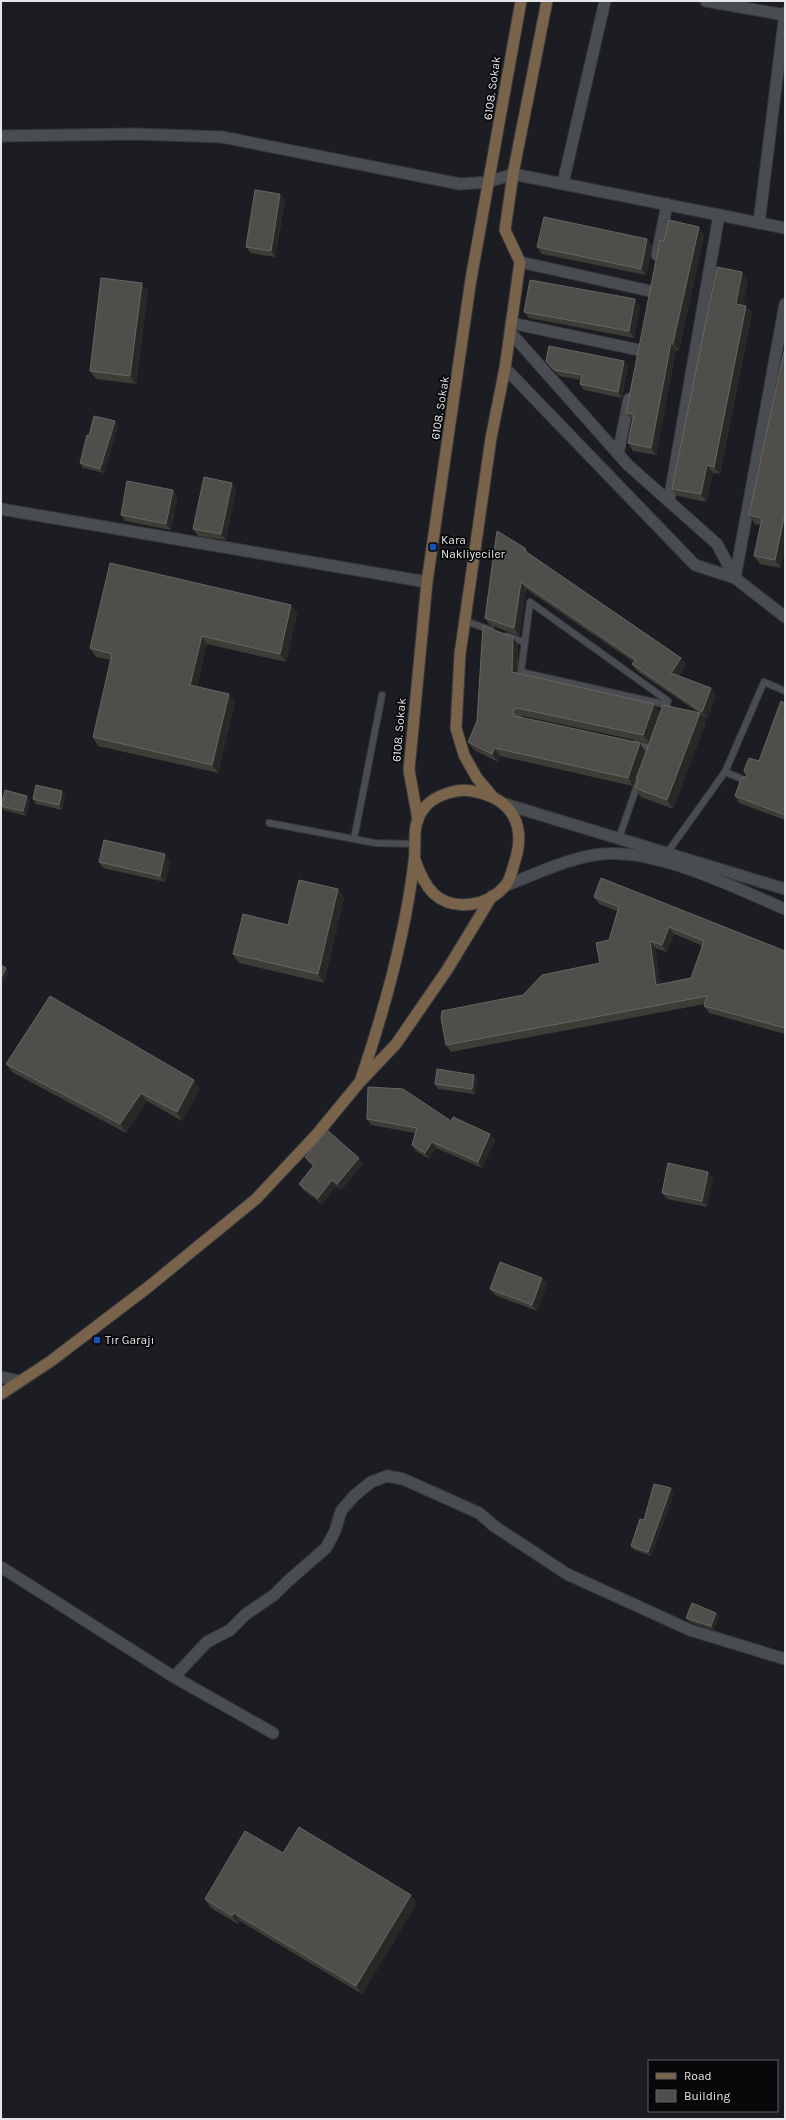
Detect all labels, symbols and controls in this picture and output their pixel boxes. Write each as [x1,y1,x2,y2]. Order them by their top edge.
street label: 6108. Sokak [481,55,503,121]
street label: 6108. Sokak [428,375,452,441]
place label: Kara Nakliyeciler [441,533,506,561]
marker: Kara Nakliyeciler [428,542,438,552]
street label: 6108. Sokak [389,697,409,763]
place label: Tır Garajı [105,1333,154,1347]
marker: Tır Garajı [92,1335,102,1345]
legend [648,2060,778,2112]
text: Road [684,2069,712,2083]
text: Building [684,2089,731,2103]

